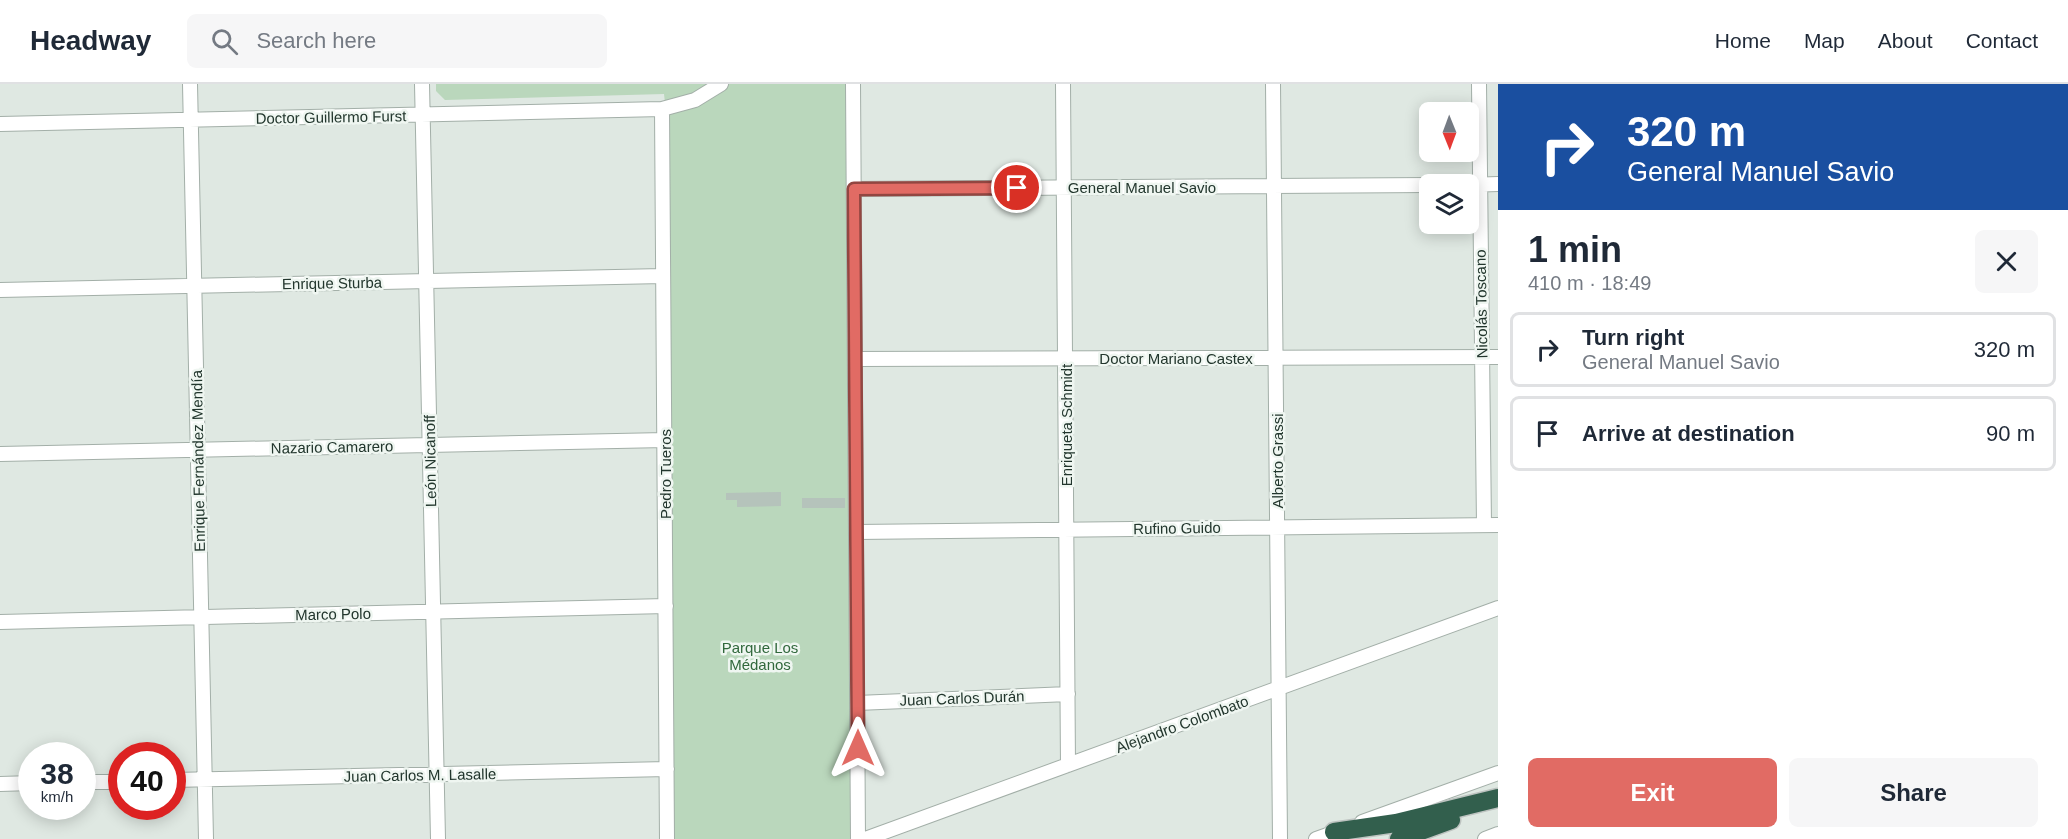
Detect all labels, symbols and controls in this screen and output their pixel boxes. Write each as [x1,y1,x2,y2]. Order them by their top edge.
search box [187,14,607,68]
text: Headway [30,25,151,56]
icon: search [208,25,241,58]
text: Search here [256,28,376,53]
text: Home [1715,29,1771,52]
text: Map [1804,29,1845,52]
text: About [1878,29,1933,52]
text: Contact [1966,29,2038,52]
north arrow [1419,102,1479,162]
map controls [1419,102,1479,234]
street label: Doctor Guillermo Furst [255,107,407,127]
icon: right [1528,108,1606,186]
text: 320 m [1627,108,1746,155]
text: General Manuel Savio [1627,157,1894,187]
pin [991,162,1042,213]
icon: arrive [1000,171,1033,204]
button: layers [1419,174,1479,234]
street label: General Manuel Savio [1068,179,1216,196]
text: 1 min [1528,229,1622,270]
button: close [1975,230,2038,293]
street label: Nicolás Toscano [1472,249,1490,359]
text: 410 m · 18:49 [1528,272,1651,294]
street label: Enrique Sturba [282,274,383,292]
text: Turn right [1582,325,1684,350]
icon: right [1531,333,1564,366]
text: 320 m [1974,337,2035,362]
street label: Doctor Mariano Castex [1099,350,1253,367]
text: General Manuel Savio [1582,351,1780,373]
street label: Enriqueta Schmidt [1058,363,1075,486]
street label: Enrique Fernández Mendía [188,369,208,552]
street label: Alberto Grassi [1269,413,1286,509]
street label: León Nicanoff [421,414,439,507]
icon: arrive [1531,417,1564,450]
text: Arrive at destination [1582,421,1795,446]
text: 90 m [1986,421,2035,446]
street label: Pedro Tueros [657,429,674,519]
street label: Nazario Camarero [271,437,393,457]
street label: Rufino Guido [1133,519,1221,537]
street label: Marco Polo [295,605,371,623]
park label: Parque Los Médanos [722,639,798,673]
street label: Juan Carlos Durán [899,687,1025,709]
street label: Alejandro Colombato [1113,692,1251,756]
position arrow [826,716,890,780]
speed limit sign: 40 [108,742,186,820]
text: 38 [40,757,74,790]
button: Exit [1528,758,1777,827]
button: Share [1789,758,2038,827]
street label: Juan Carlos M. Lasalle [344,765,496,785]
text: km/h [41,788,73,805]

